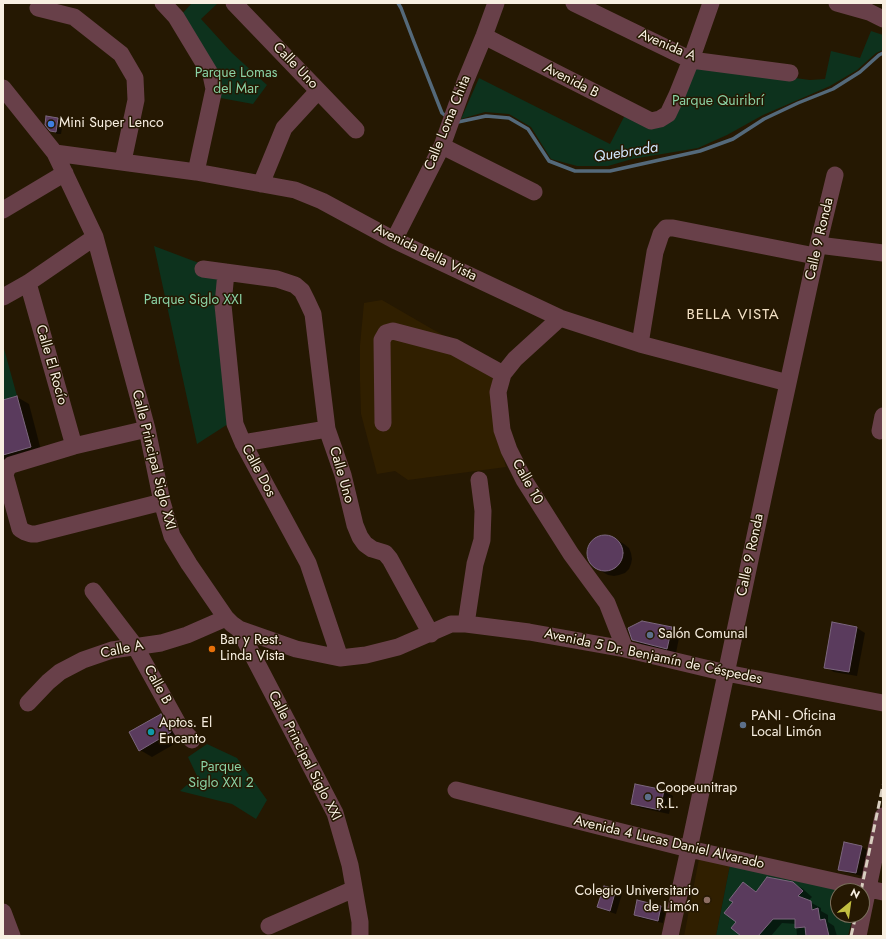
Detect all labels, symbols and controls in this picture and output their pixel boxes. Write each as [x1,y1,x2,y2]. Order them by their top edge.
street label: Avenida A [636,26,698,66]
street label: Calle Uno [269,39,321,93]
street label: Avenida B [541,60,601,102]
park label: Parque Lomas del Mar [195,66,277,98]
street label: Calle Loma Chita [421,73,475,173]
park label: Parque Quiribrí [672,94,764,110]
place label: Mini Super Lenco [59,116,164,132]
marker: Mini Super Lenco [46,119,56,129]
water label: Quebrada [593,139,659,167]
street label: Calle 9 Ronda [802,196,838,282]
street label: Avenida Bella Vista [371,221,479,285]
park label: Parque Siglo XXI [144,293,242,309]
district label: BELLA VISTA [686,306,780,324]
street label: Calle El Rocío [32,323,70,407]
street label: Calle Principal Siglo XXI [128,389,178,531]
street label: Calle Dos [237,442,279,500]
street label: Calle Uno [325,445,357,505]
street label: Calle 10 [508,457,546,507]
street label: Calle 9 Ronda [734,512,768,598]
street label: Avenida 5 Dr. Benjamín de Céspedes [543,626,763,688]
place label: Salón Comunal [658,627,748,643]
marker: Salón Comunal [645,630,655,640]
place label: Bar y Rest. Linda Vista [220,633,285,666]
street label: Calle A [99,637,145,663]
marker: Bar y Rest. Linda Vista [207,644,217,654]
street label: Calle B [139,663,175,707]
street label: Calle Principal Siglo XXI [264,688,344,824]
place label: PANI - Oficina Local Limón [751,709,836,742]
place label: Aptos. El Encanto [159,716,212,748]
marker: PANI - Oficina Local Limón [738,720,748,730]
marker: Aptos. El Encanto [146,727,156,737]
park label: Parque Siglo XXI 2 [188,760,254,792]
place label: Coopeunitrap R.L. [656,781,737,814]
marker: Coopeunitrap R.L. [643,792,653,802]
street label: Avenida 4 Lucas Daniel Alvarado [572,813,766,873]
north arrow [830,883,870,923]
place label: Colegio Universitario de Limón [575,884,699,916]
text: N [848,884,863,902]
marker: Colegio Universitario de Limón [702,895,712,905]

